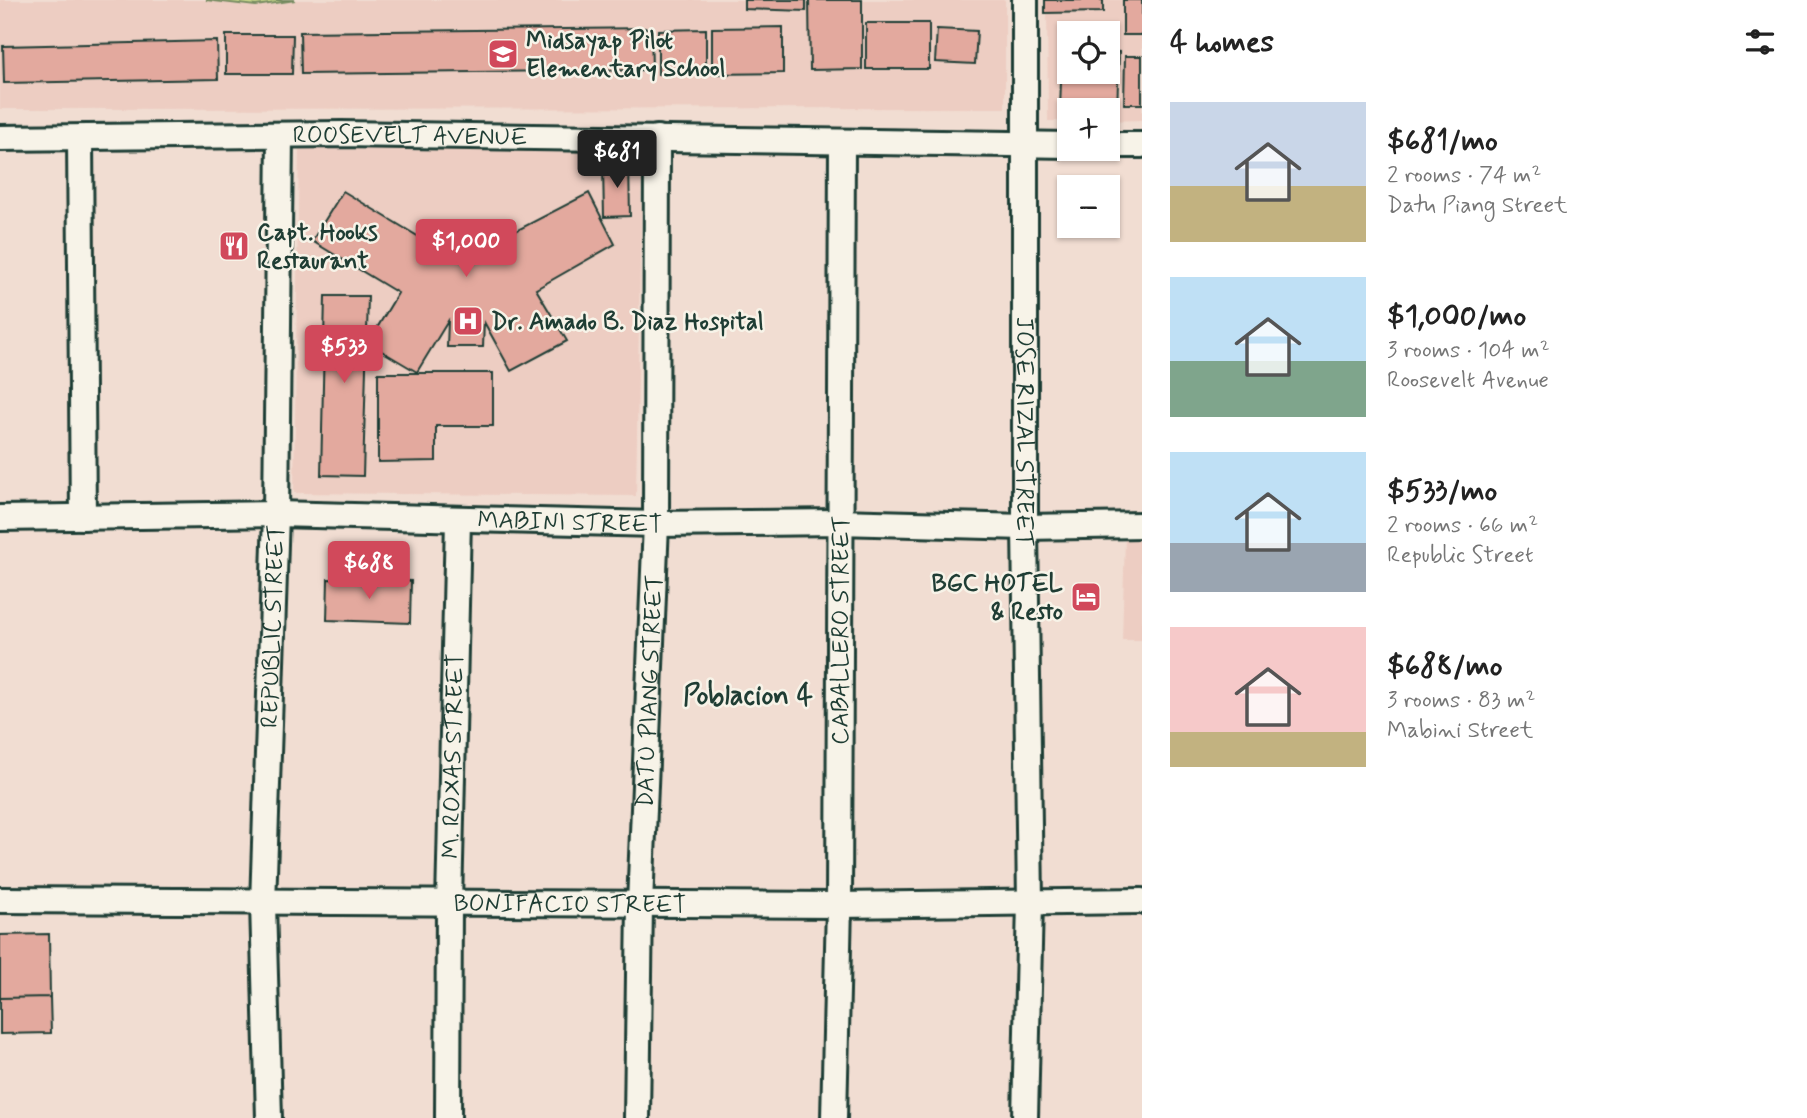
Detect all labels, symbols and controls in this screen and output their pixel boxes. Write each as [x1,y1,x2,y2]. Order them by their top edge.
map controls [1057,21,1120,238]
button: locate [1057,21,1120,84]
text: 4 homes [1170,23,1274,62]
icon: filters [1741,23,1779,61]
place label: Midsayap Pilot Elementary School [526,26,726,85]
school or university icon: Midsayap Pilot Elementary School [486,37,520,71]
button: + [1057,98,1120,161]
street label: ROOSEVELT AVENUE [292,120,528,154]
text: $681/mo [1387,122,1498,161]
pin: $681 [576,130,658,190]
icon: home [1226,130,1310,214]
text: $681 [594,138,640,168]
text: 2 rooms · 74 m² [1387,161,1542,191]
button: − [1057,175,1120,238]
text: Datu Piang Street [1387,191,1568,221]
place label: Capt. Hooks Restaurant [257,218,378,277]
pin: $1,000 [409,219,523,279]
text: $1,000 [432,227,500,257]
restaurant icon: Capt. Hooks Restaurant [217,229,251,263]
text: $1,000/mo [1387,297,1526,336]
hospital icon: Dr. Amado B. Diaz Hospital [451,304,485,338]
icon: home [1226,305,1310,389]
place label: Dr. Amado B. Diaz Hospital [491,307,764,338]
street label: JOSE RIZAL STREET [1008,317,1039,547]
pin: $533 [303,326,385,385]
text: $533 [321,333,367,363]
text: 3 rooms · 104 m² [1387,336,1550,366]
text: Roosevelt Avenue [1387,366,1549,396]
text: $533/mo [1387,472,1497,511]
icon: home [1226,480,1310,564]
street label: MABINI STREET [477,505,663,541]
text: 2 rooms · 66 m² [1387,511,1538,541]
street label: CABALLERO STREET [826,515,858,745]
street label: REPUBLIC STREET [255,524,293,728]
text: Republic Street [1387,541,1534,571]
pin: $688 [328,542,410,601]
text: $688 [344,549,394,579]
place label: BGC HOTEL & Resto [931,569,1064,628]
street label: DATU PIANG STREET [630,574,671,809]
hotel icon: BGC HOTEL & Resto [1069,580,1103,614]
text: $688/mo [1387,647,1502,686]
street label: M. ROXAS STREET [436,653,472,859]
icon: home [1226,655,1310,739]
district label: Poblacion 4 [683,678,814,715]
text: 3 rooms · 83 m² [1387,686,1535,716]
text: Mabini Street [1387,716,1533,746]
street label: BONIFACIO STREET [453,889,687,921]

